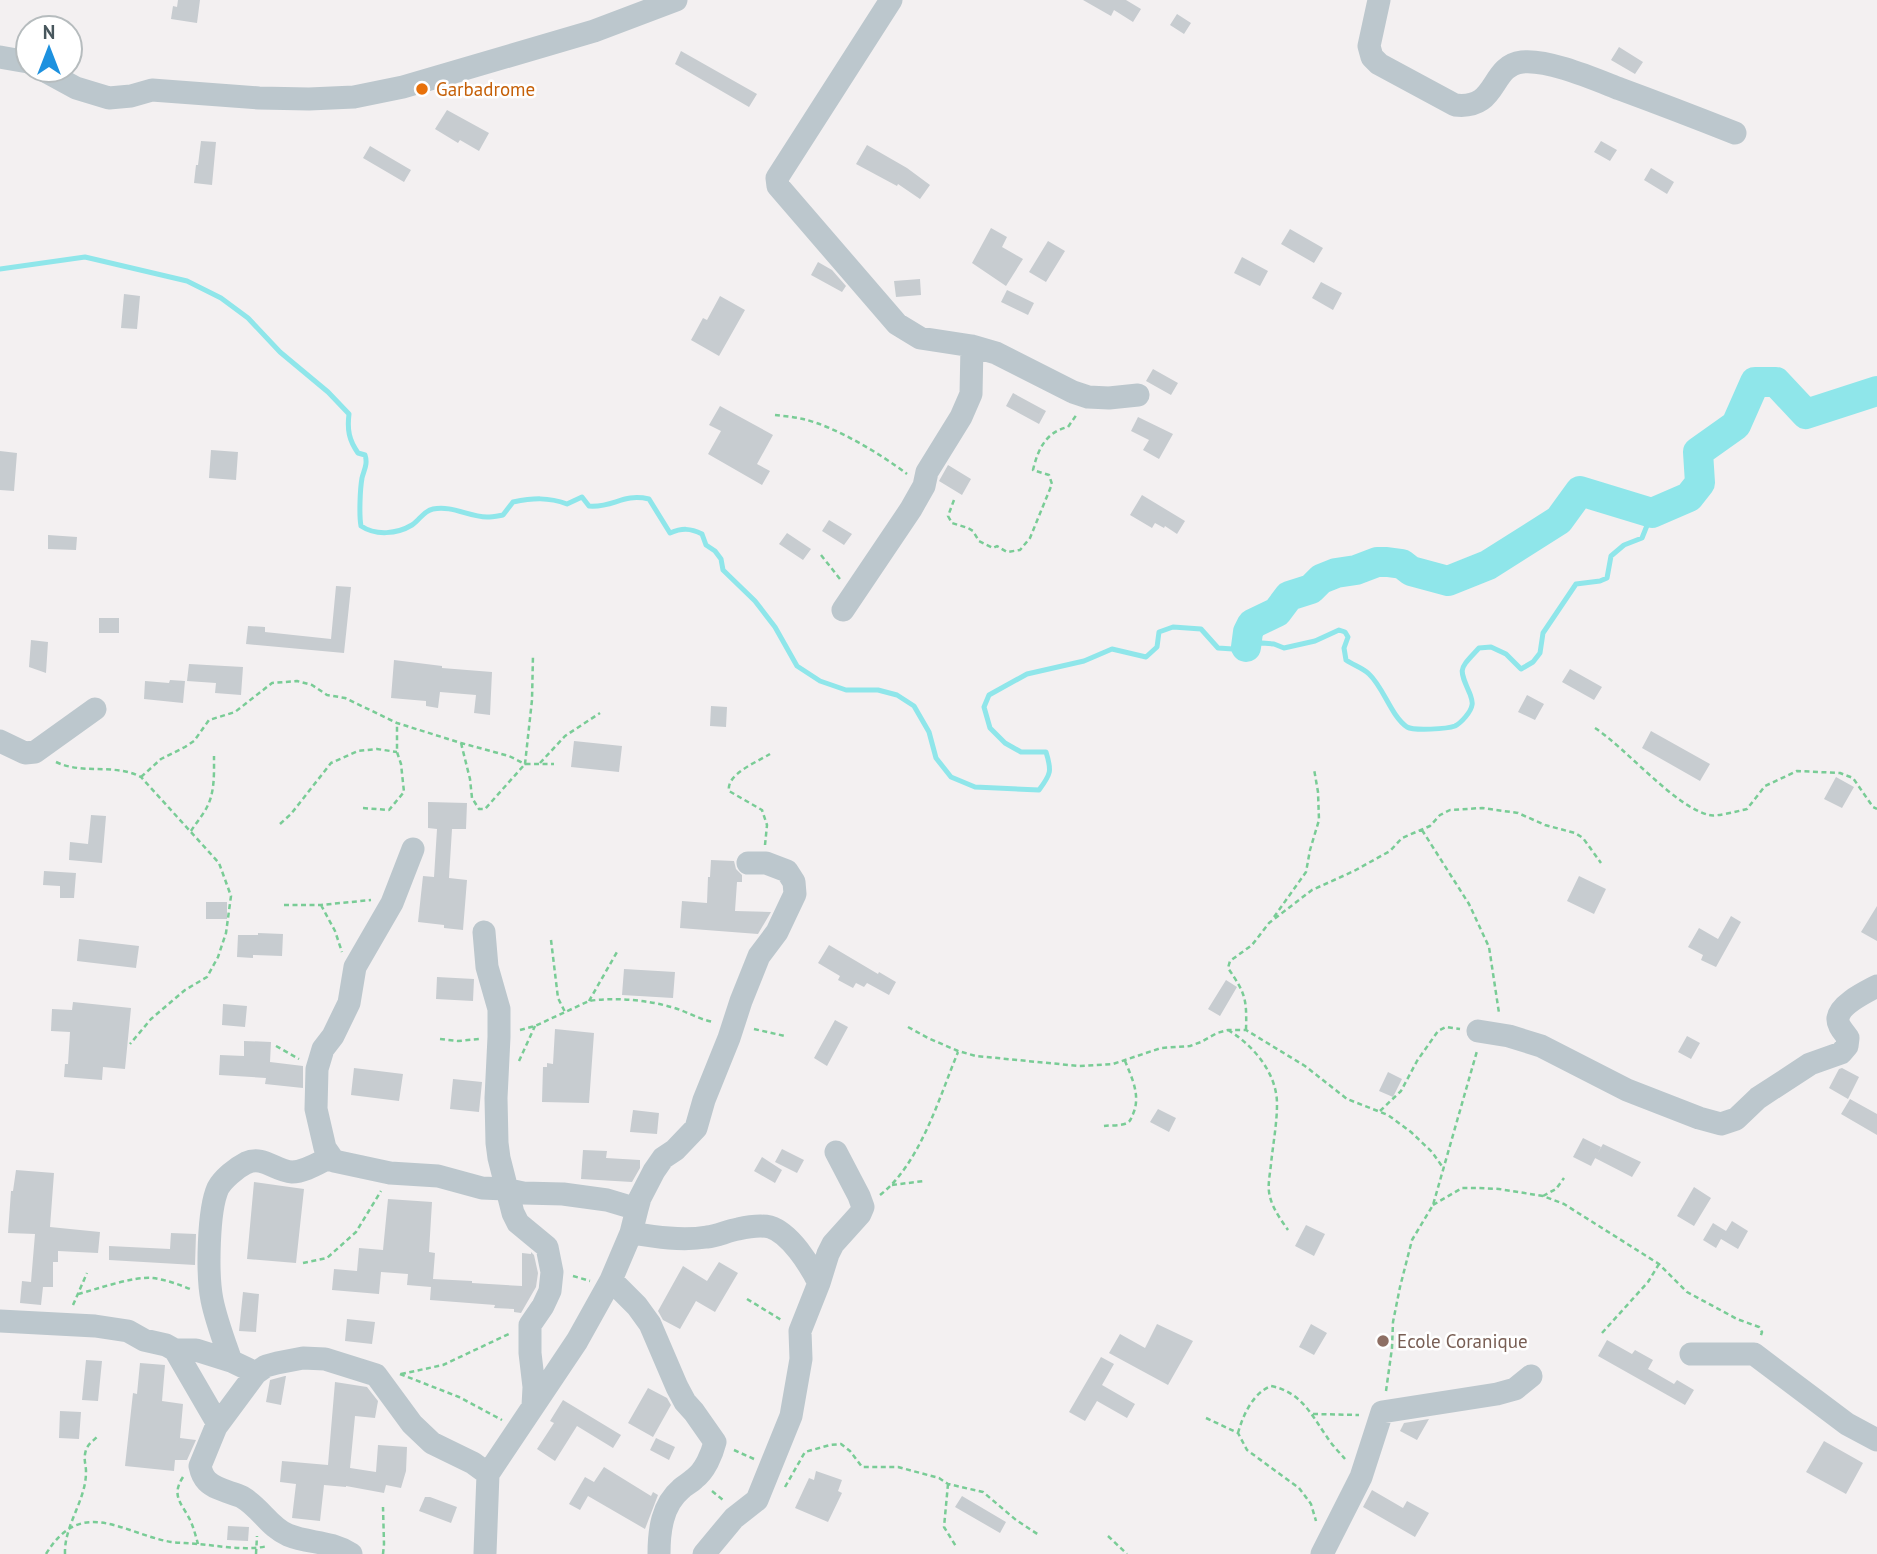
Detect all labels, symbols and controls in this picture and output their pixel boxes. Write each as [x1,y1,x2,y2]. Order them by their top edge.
north arrow [14,14,84,84]
text: N [43,20,55,44]
place label: Garbadrome [436,77,535,101]
marker: Garbadrome [414,81,430,97]
place label: Ecole Coranique [1397,1329,1528,1353]
marker: Ecole Coranique [1375,1333,1391,1349]

